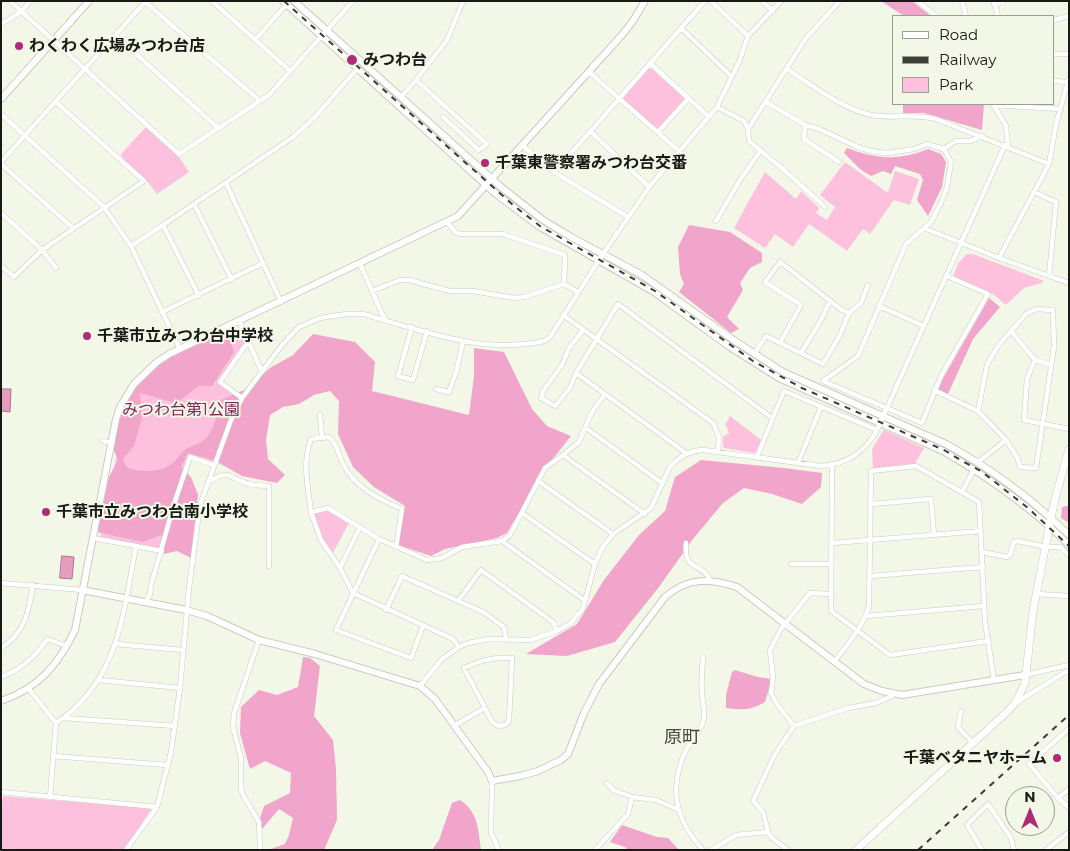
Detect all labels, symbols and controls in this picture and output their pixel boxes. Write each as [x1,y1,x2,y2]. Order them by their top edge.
legend [892,15,1055,105]
text: Road [939,25,978,44]
place label: わくわく広場みつわ台店 [29,36,205,56]
marker: わくわく広場みつわ台店 [13,40,25,52]
place label: みつわ台 [363,50,427,70]
text: Railway [939,50,996,69]
marker: みつわ台 [345,53,359,67]
text: Park [939,75,973,94]
place label: 千葉東警察署みつわ台交番 [495,153,687,173]
marker: 千葉東警察署みつわ台交番 [479,157,491,169]
place label: 千葉市立みつわ台中学校 [97,326,273,346]
marker: 千葉市立みつわ台中学校 [81,330,93,342]
park label: みつわ台第1公園 [122,400,240,420]
place label: 千葉市立みつわ台南小学校 [56,502,248,522]
marker: 千葉市立みつわ台南小学校 [40,506,52,518]
district label: 原町 [664,727,700,749]
place label: 千葉ベタニヤホーム [903,748,1047,768]
marker: 千葉ベタニヤホーム [1051,752,1063,764]
north arrow [1005,786,1055,836]
text: N [1024,788,1036,806]

